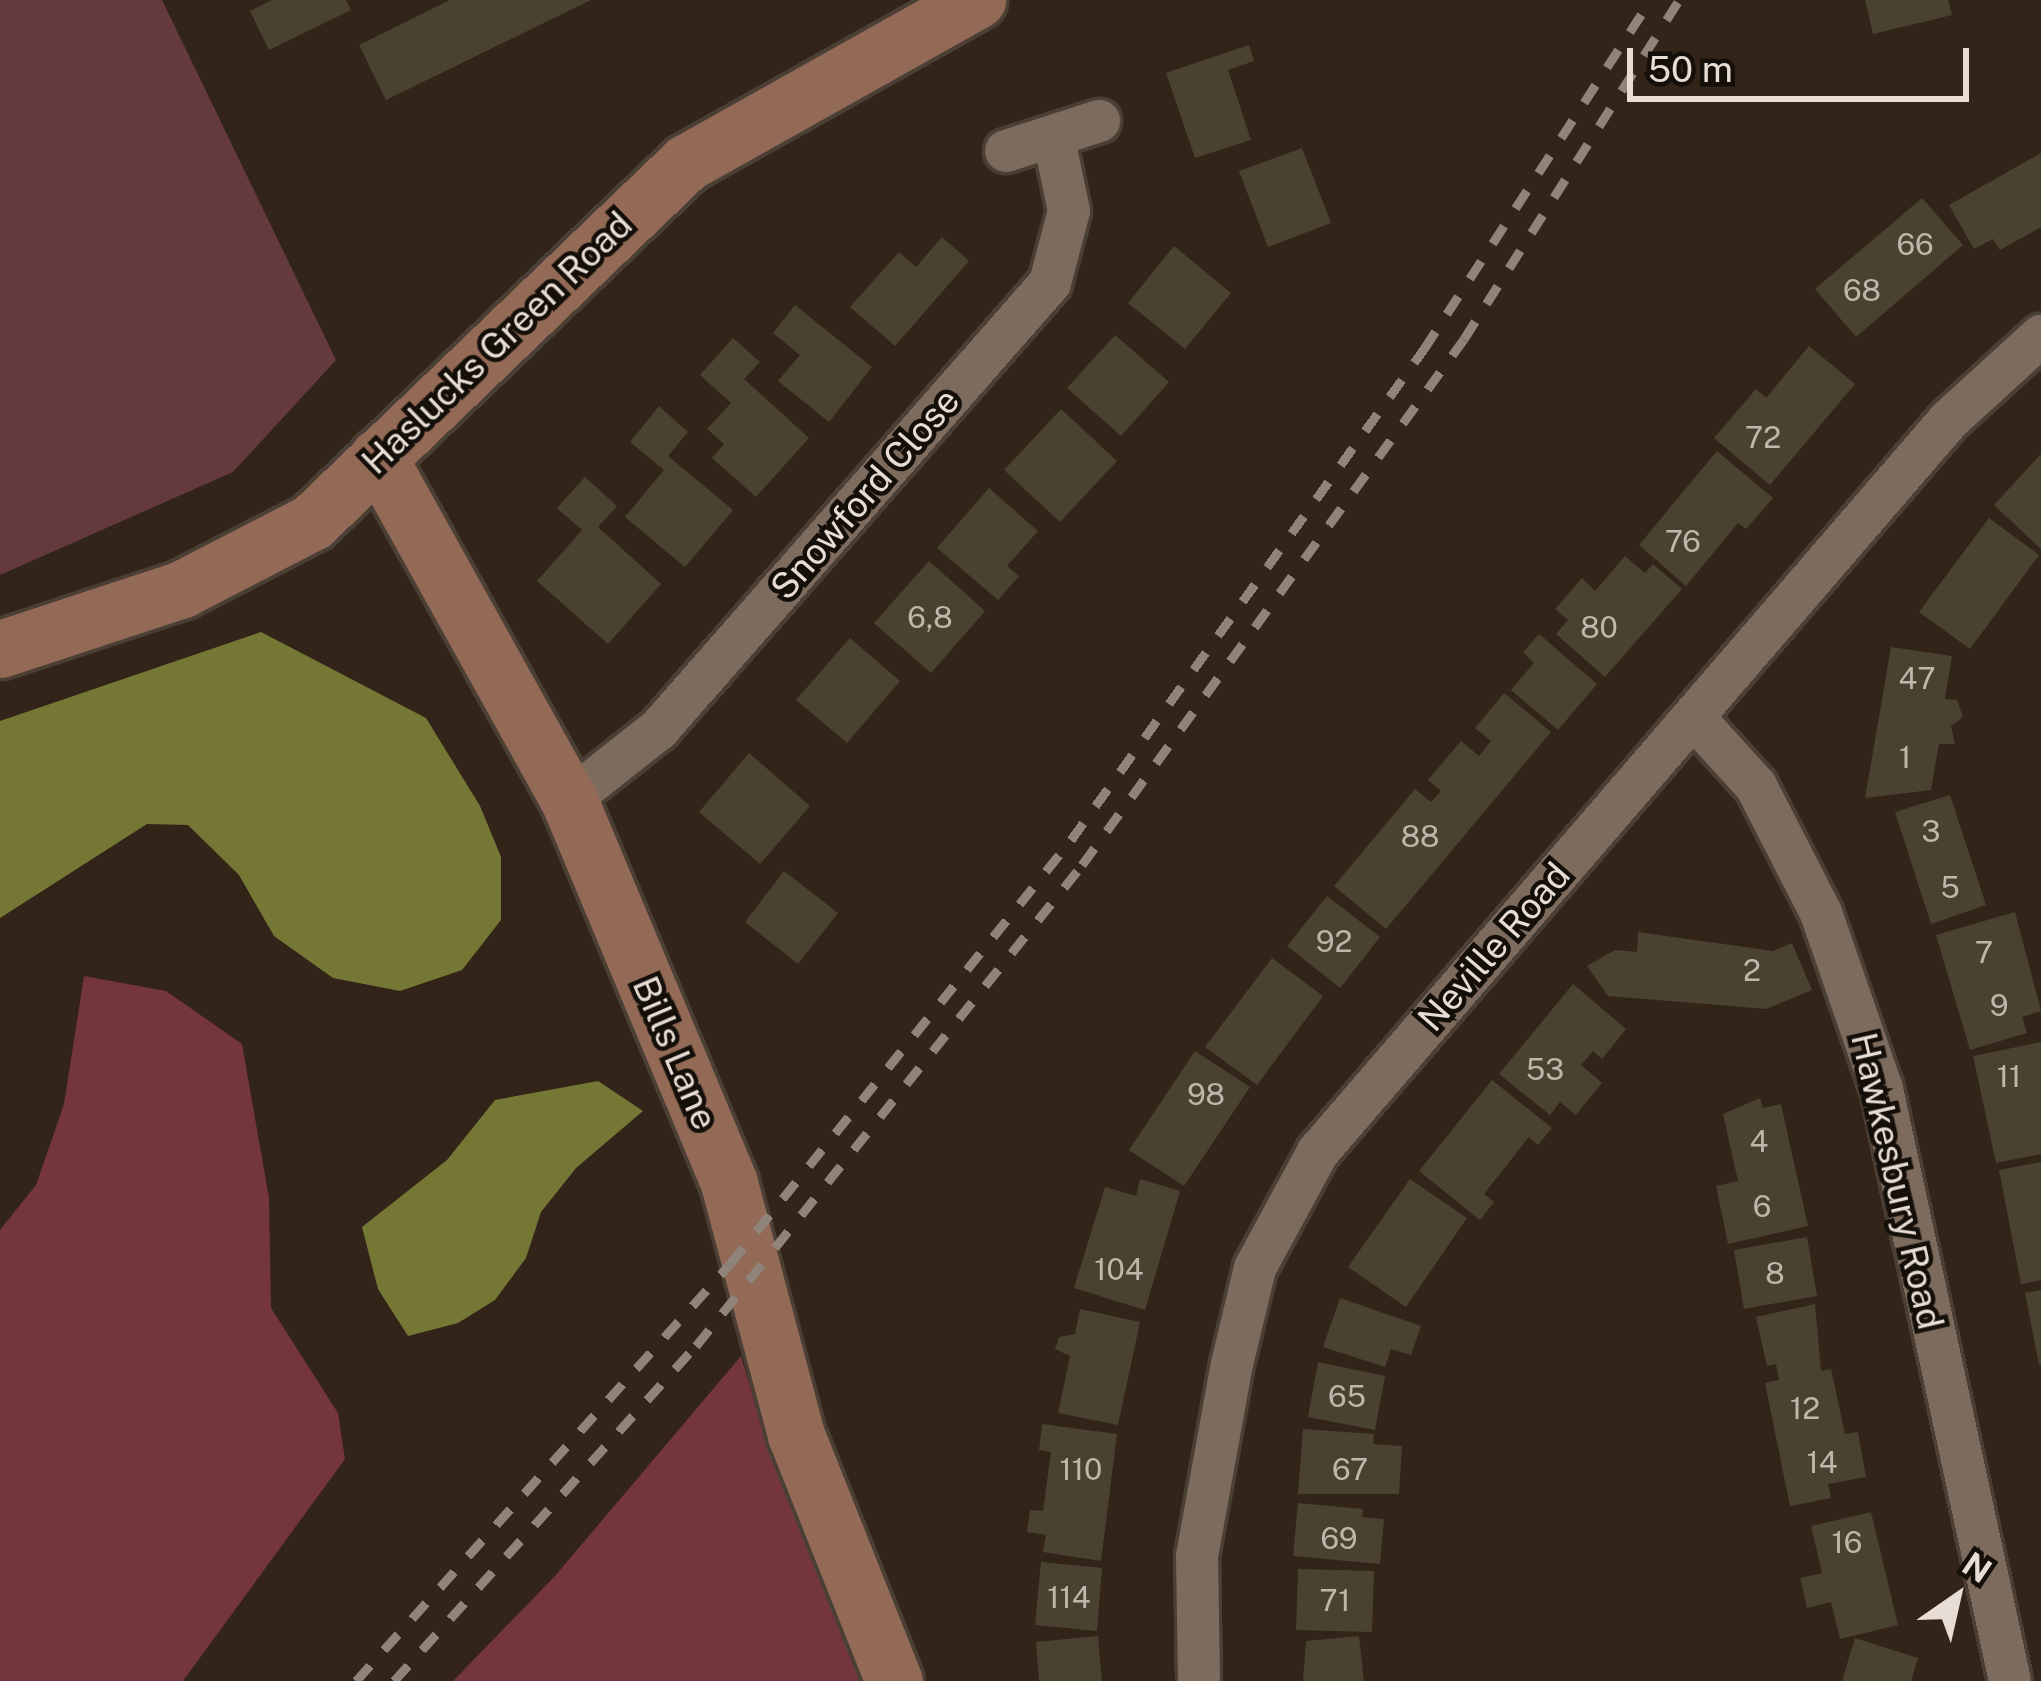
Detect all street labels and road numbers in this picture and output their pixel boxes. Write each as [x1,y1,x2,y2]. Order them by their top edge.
street label: Haslucks Green Road [353,203,641,483]
street label: Snowford Close [762,380,968,608]
street label: Neville Road [1409,854,1579,1040]
street label: Bills Lane [623,970,727,1136]
street label: Hawkesbury Road [1842,1028,1952,1334]

